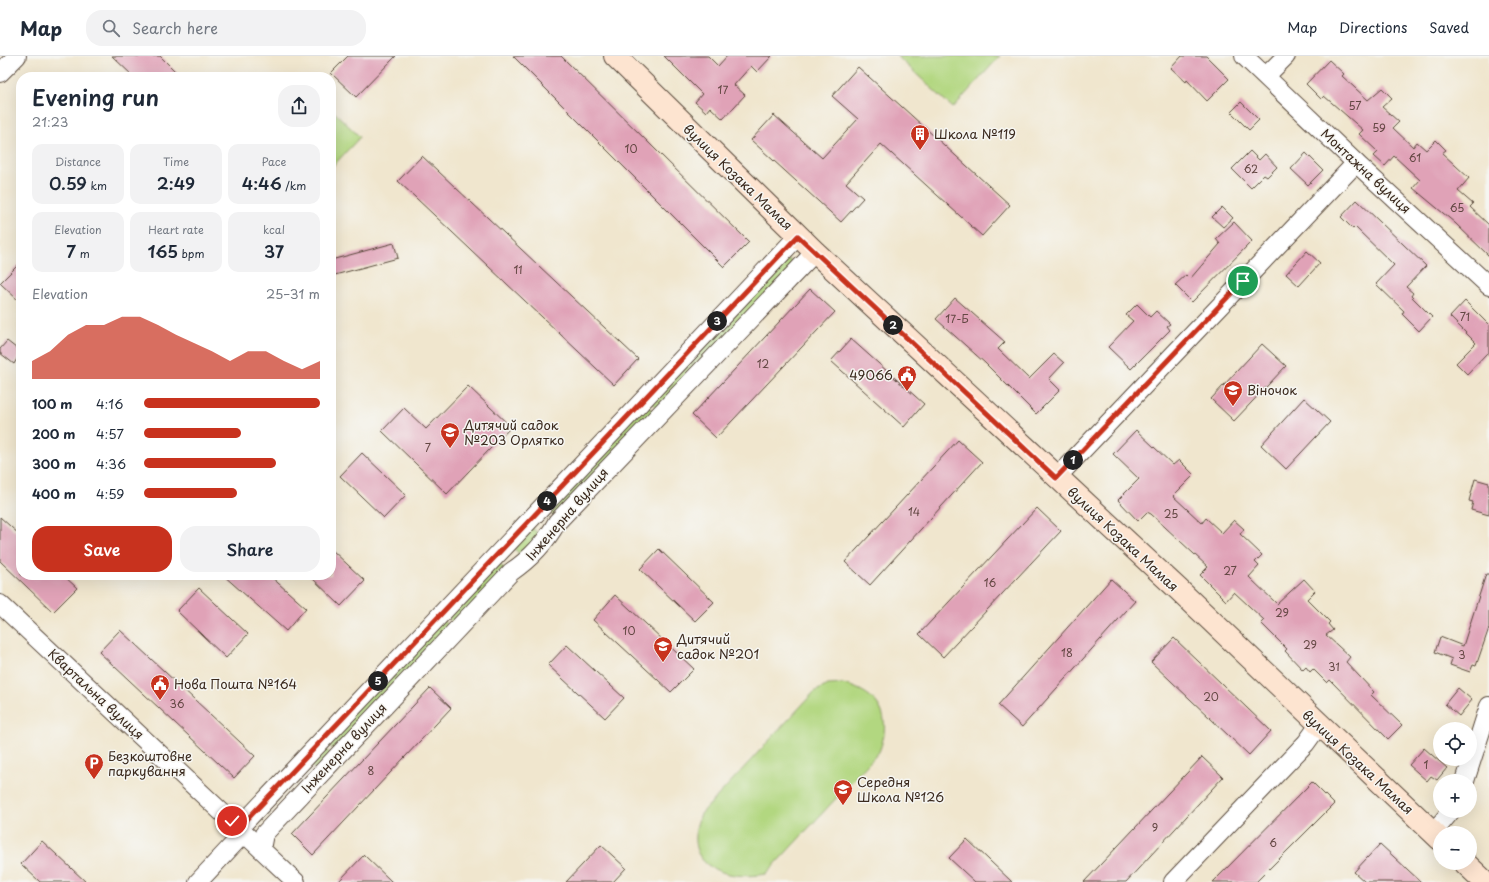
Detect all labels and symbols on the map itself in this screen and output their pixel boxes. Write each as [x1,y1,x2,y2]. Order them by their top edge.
house number: 17 [718,81,729,98]
house number: 57 [1348,97,1362,114]
street label: вулиця Козака Мамая [679,119,797,234]
house number: 59 [1372,119,1386,136]
building icon: Школа №119 [909,123,931,151]
place label: Школа №119 [934,124,1016,143]
street label: Монтажна вулиця [1317,124,1416,218]
house number: 10 [625,140,637,157]
house number: 61 [1409,149,1421,166]
house number: 62 [1244,160,1258,177]
house number: 65 [1450,199,1464,216]
house number: 11 [513,261,523,278]
pin [1226,264,1260,298]
house number: 71 [1460,308,1470,325]
house number: 17-Б [945,310,969,327]
pin: 3 [707,311,727,331]
pin: 2 [883,315,903,335]
house number: 12 [757,355,770,372]
public building icon: 49066 [896,364,918,392]
place label: 49066 [849,365,893,384]
school or university icon: Віночок [1222,379,1244,407]
place label: Віночок [1247,380,1297,399]
place label: Дитячий садок №203 Орлятко [463,415,564,449]
school or university icon: Дитячий садок №203 Орлятко [439,421,461,449]
house number: 7 [425,439,431,456]
pin: 1 [1063,450,1083,470]
street label: Інженерна вулиця [521,463,612,564]
street label: вулиця Козака Мамая [1064,482,1183,595]
pin: 4 [537,491,557,511]
house number: 14 [908,503,920,520]
house number: 25 [1164,505,1178,522]
house number: 27 [1223,562,1237,579]
house number: 16 [984,574,997,591]
house number: 29 [1275,604,1289,621]
house number: 10 [623,622,635,639]
place label: Дитячий садок №201 [676,629,759,663]
school or university icon: Дитячий садок №201 [652,635,674,663]
house number: 29 [1303,636,1317,653]
street label: Квартальна вулиця [44,644,149,743]
house number: 18 [1061,644,1073,661]
house number: 3 [1458,646,1466,663]
house number: 31 [1328,658,1340,675]
pin: 5 [368,671,388,691]
public building icon: Нова Пошта №164 [149,673,171,701]
place label: Нова Пошта №164 [174,674,297,693]
house number: 20 [1203,688,1219,705]
house number: 36 [170,695,185,712]
street label: Інженерна вулиця [297,698,391,797]
street label: вулиця Козака Мамая [1299,705,1418,818]
place label: Безкоштовне паркування [108,746,192,780]
parking icon: Безкоштовне паркування [83,752,105,780]
house number: 1 [1424,756,1429,773]
house number: 8 [368,762,375,779]
place label: Середня Школа №126 [857,772,944,806]
school or university icon: Середня Школа №126 [832,778,854,806]
pin [215,804,249,838]
house number: 9 [1152,819,1158,836]
house number: 6 [1269,834,1277,851]

